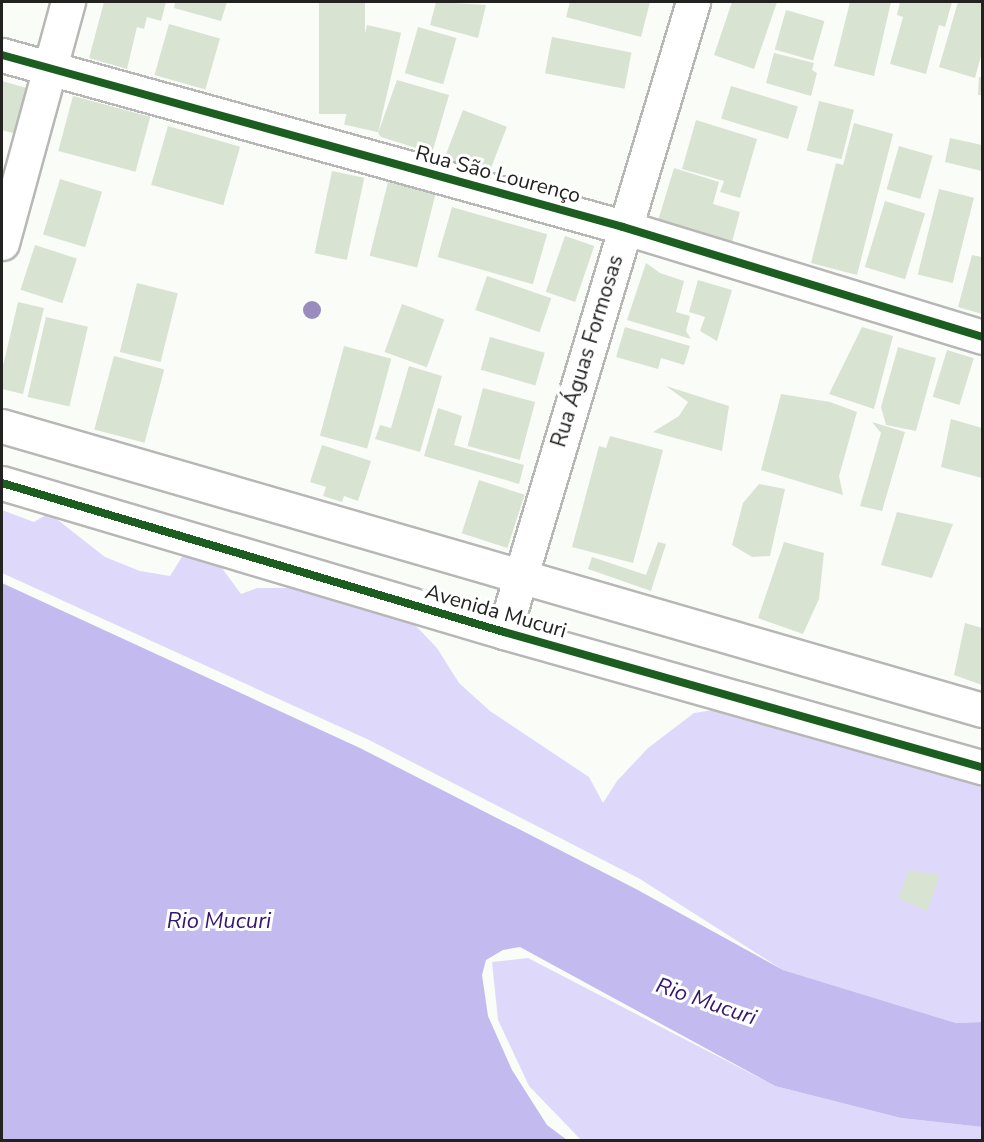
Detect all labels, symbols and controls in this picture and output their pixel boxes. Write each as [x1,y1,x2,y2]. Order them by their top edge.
street label: Rua São Lourenço [413,140,583,208]
street label: Rua Águas Formosas [546,252,628,450]
street label: Avenida Mucuri [422,579,570,643]
water label: Rio Mucuri [167,909,271,935]
water label: Rio Mucuri [652,973,760,1031]

